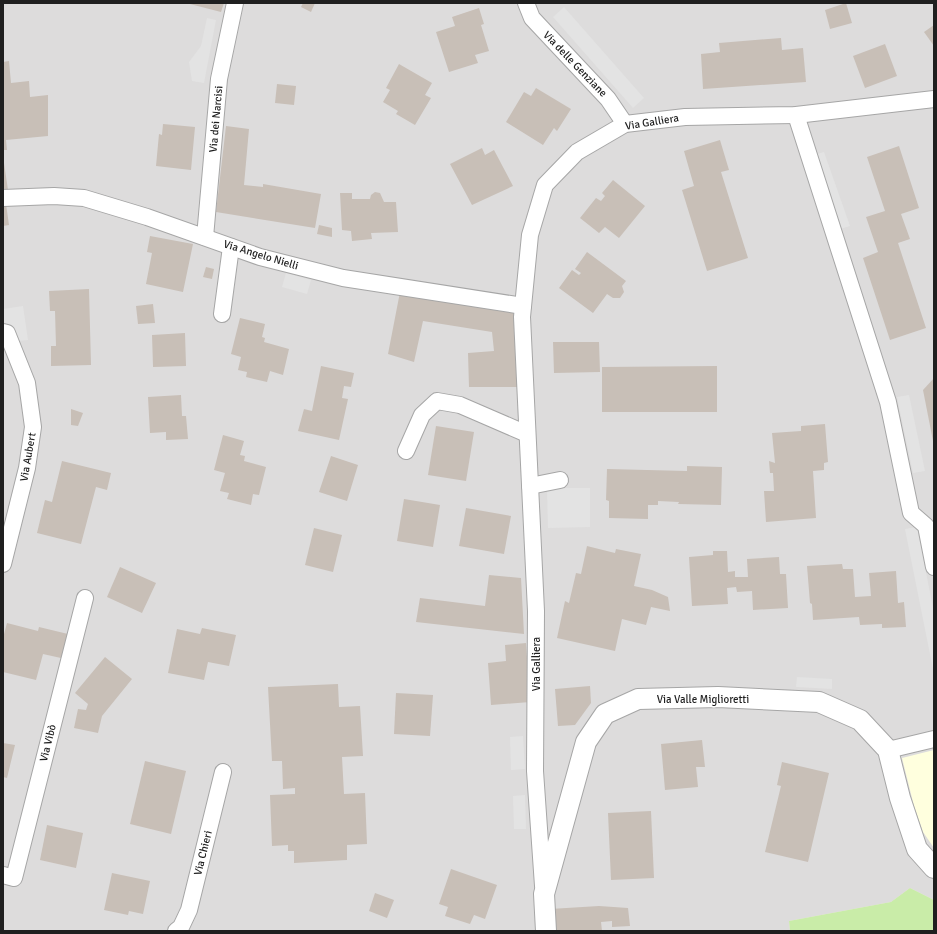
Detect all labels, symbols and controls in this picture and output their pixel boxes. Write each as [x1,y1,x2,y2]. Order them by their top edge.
street label: Via delle Genziane [540,28,610,100]
street label: Via dei Narcisi [207,85,225,153]
street label: Via Galliera [624,111,680,133]
street label: Via Angelo Nielli [222,237,300,273]
street label: Via Aubert [17,431,39,482]
street label: Via Galliera [530,636,543,691]
street label: Via Valle Miglioretti [657,693,749,706]
street label: Via Vibò [37,723,59,763]
street label: Via Chieri [191,829,215,877]

